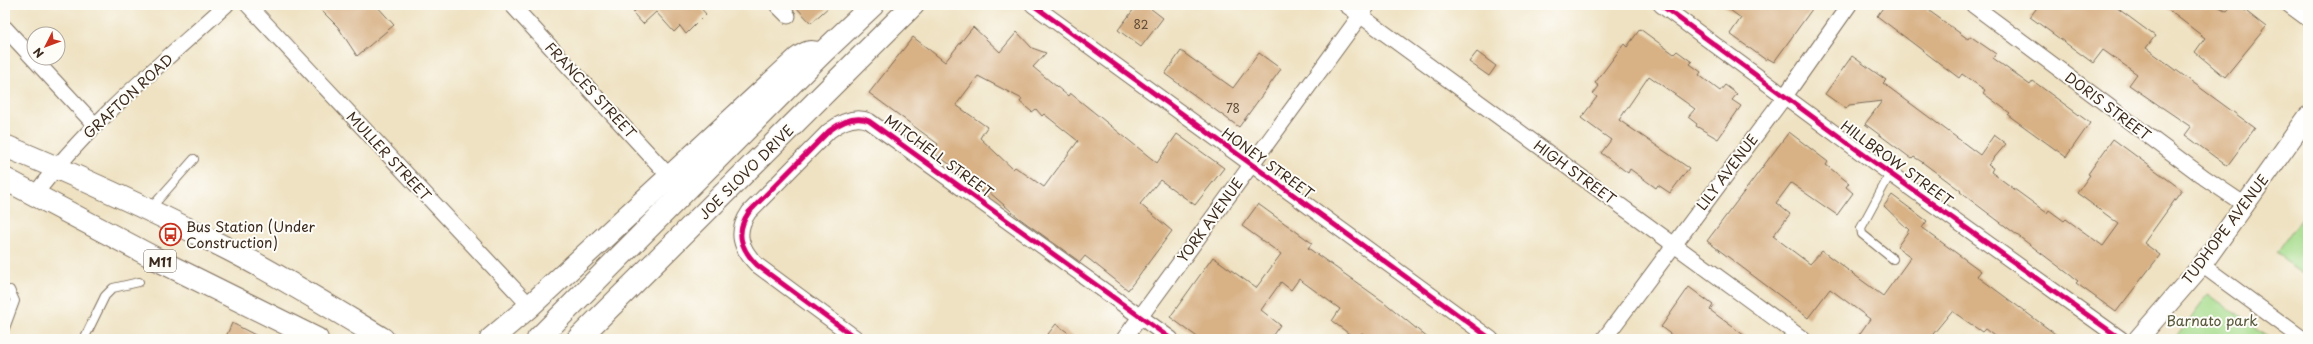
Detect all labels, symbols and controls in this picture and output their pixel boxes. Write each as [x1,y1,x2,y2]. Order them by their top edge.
house number: 82 [1134,15,1149,33]
north arrow [26,26,66,66]
street label: FRANCES STREET [541,37,642,143]
text: N [29,44,47,62]
street label: GRAFTON ROAD [78,49,178,143]
street label: DORIS STREET [2061,67,2156,146]
house number: 78 [1226,99,1240,117]
street label: MULLER STREET [342,107,436,206]
street label: MITCHELL STREET [880,109,998,203]
street label: HILLBROW STREET [1837,115,1958,211]
street label: JOE SLOVO DRIVE [694,120,798,224]
street label: HONEY STREET [1218,122,1319,204]
street label: LILY AVENUE [1691,129,1763,215]
street label: HIGH STREET [1529,135,1621,209]
street label: TUDHOPE AVENUE [2177,170,2273,288]
street label: YORK AVENUE [1172,173,1248,267]
place label: Bus Station (Under Construction) [186,216,316,253]
bus stop icon: Bus Station (Under Construction) [158,221,184,247]
road number: M11 [144,250,176,272]
park label: Barnato park [2166,310,2258,331]

